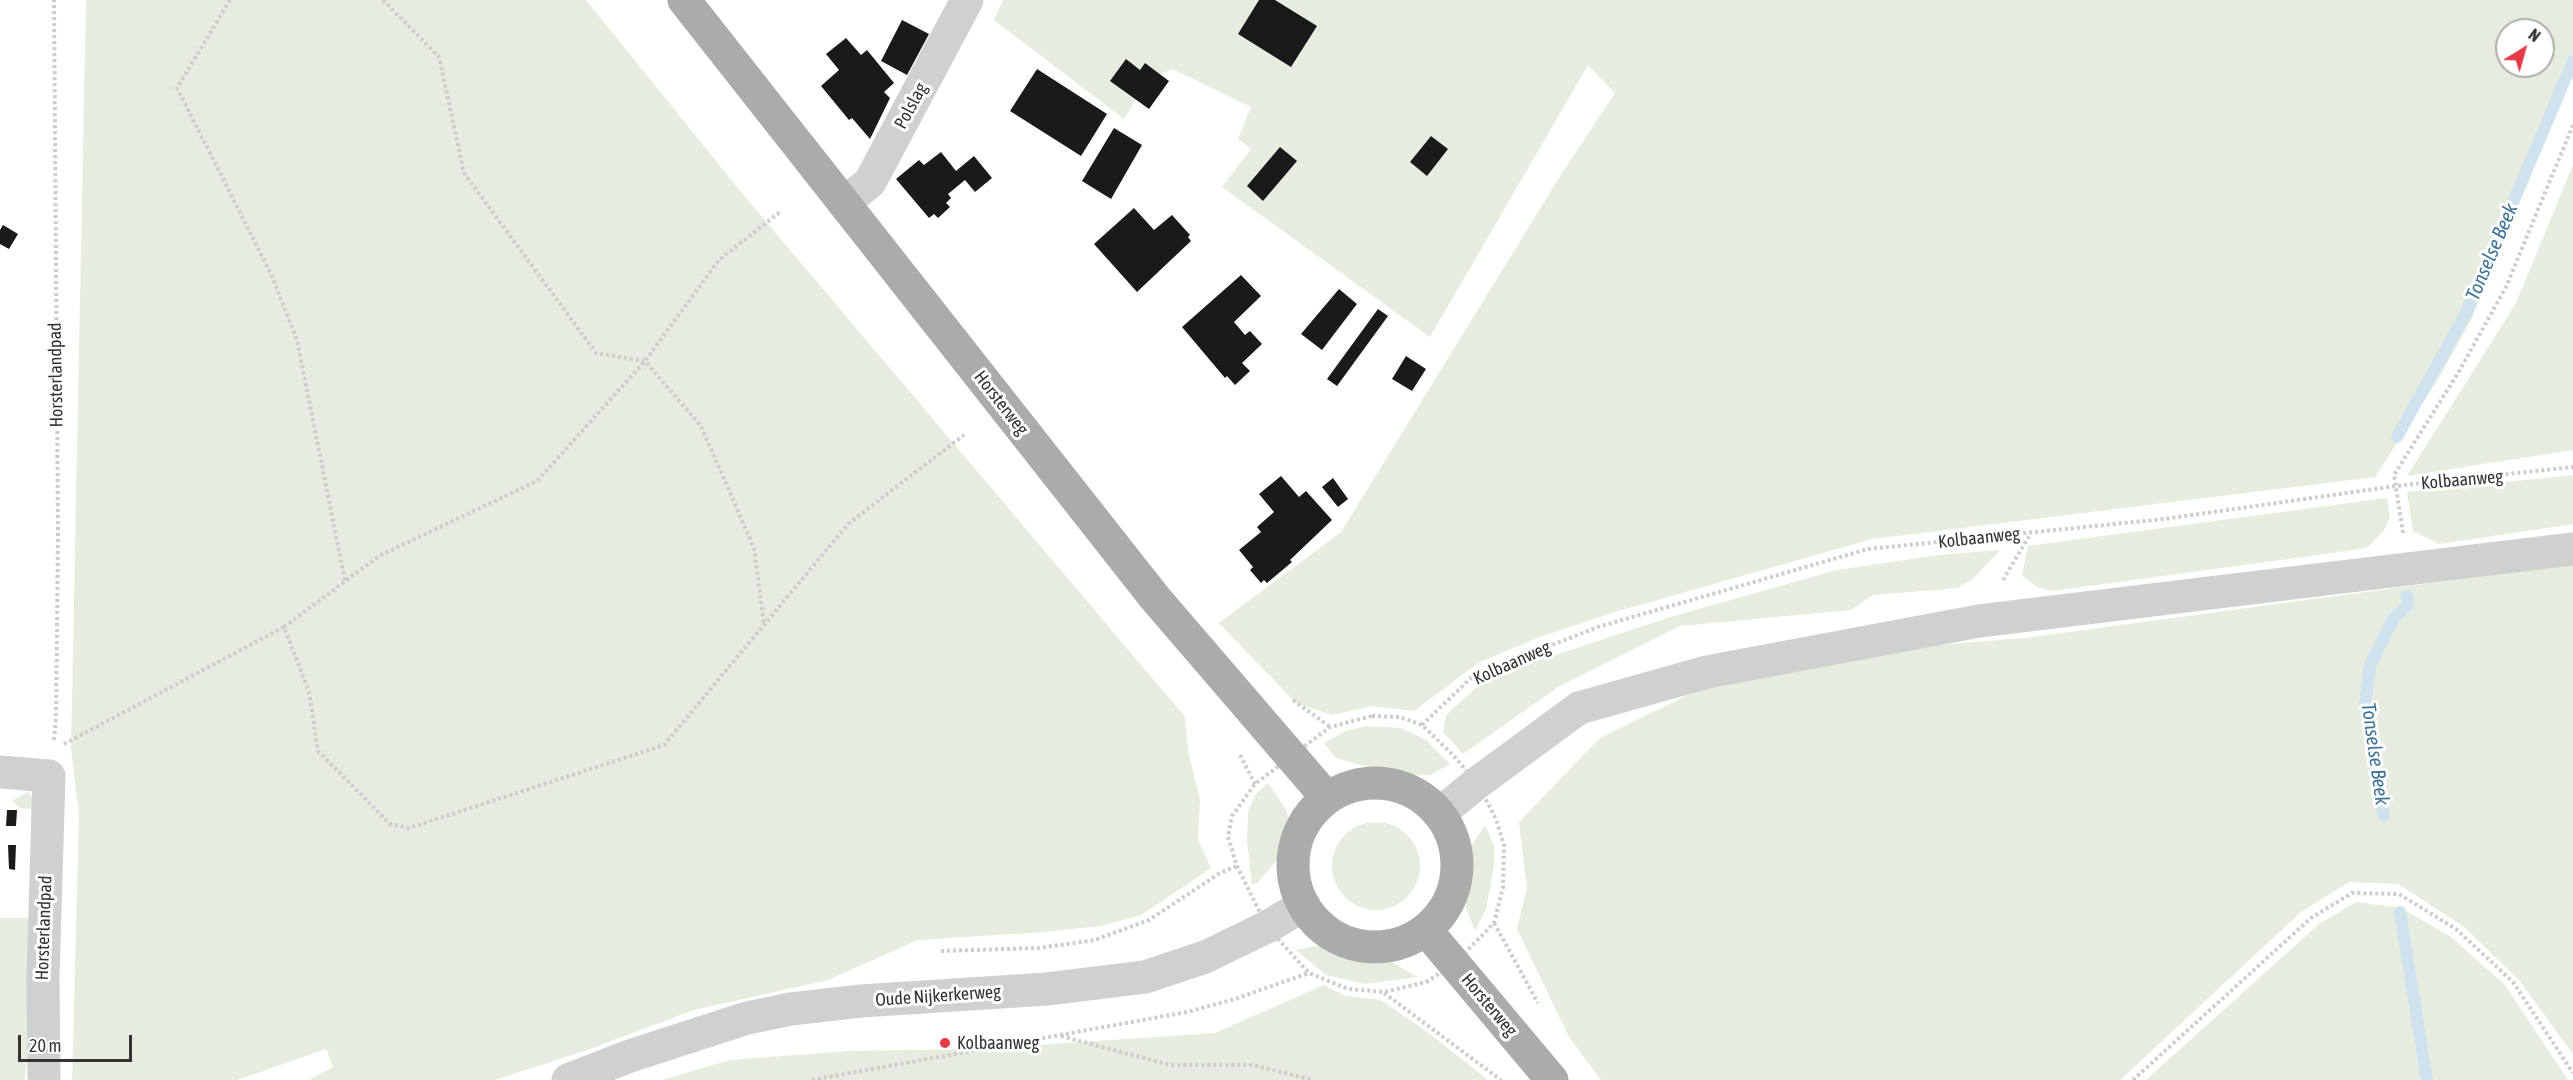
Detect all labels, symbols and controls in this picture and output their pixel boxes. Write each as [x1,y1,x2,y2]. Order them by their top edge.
north arrow [2495,18,2555,78]
text: N [2525,25,2544,45]
street label: Polslag [890,79,932,133]
water label: Tonselse Beek [2461,200,2523,304]
street label: Horsterlandpad [44,322,68,428]
street label: Horsterweg [969,367,1033,439]
street label: Kolbaanweg [2420,466,2504,494]
street label: Kolbaanweg [1937,523,2021,553]
street label: Kolbaanweg [1470,636,1554,690]
water label: Tonselse Beek [2356,701,2394,807]
street label: Horsterlandpad [31,875,57,981]
street label: Horsterweg [1456,969,1522,1041]
street label: Oude Nijkerkerweg [874,981,1002,1011]
scale bar [21,1023,135,1061]
place label: Kolbaanweg [957,1032,1039,1054]
text: 20 m [29,1035,61,1056]
marker: Kolbaanweg [938,1036,952,1050]

